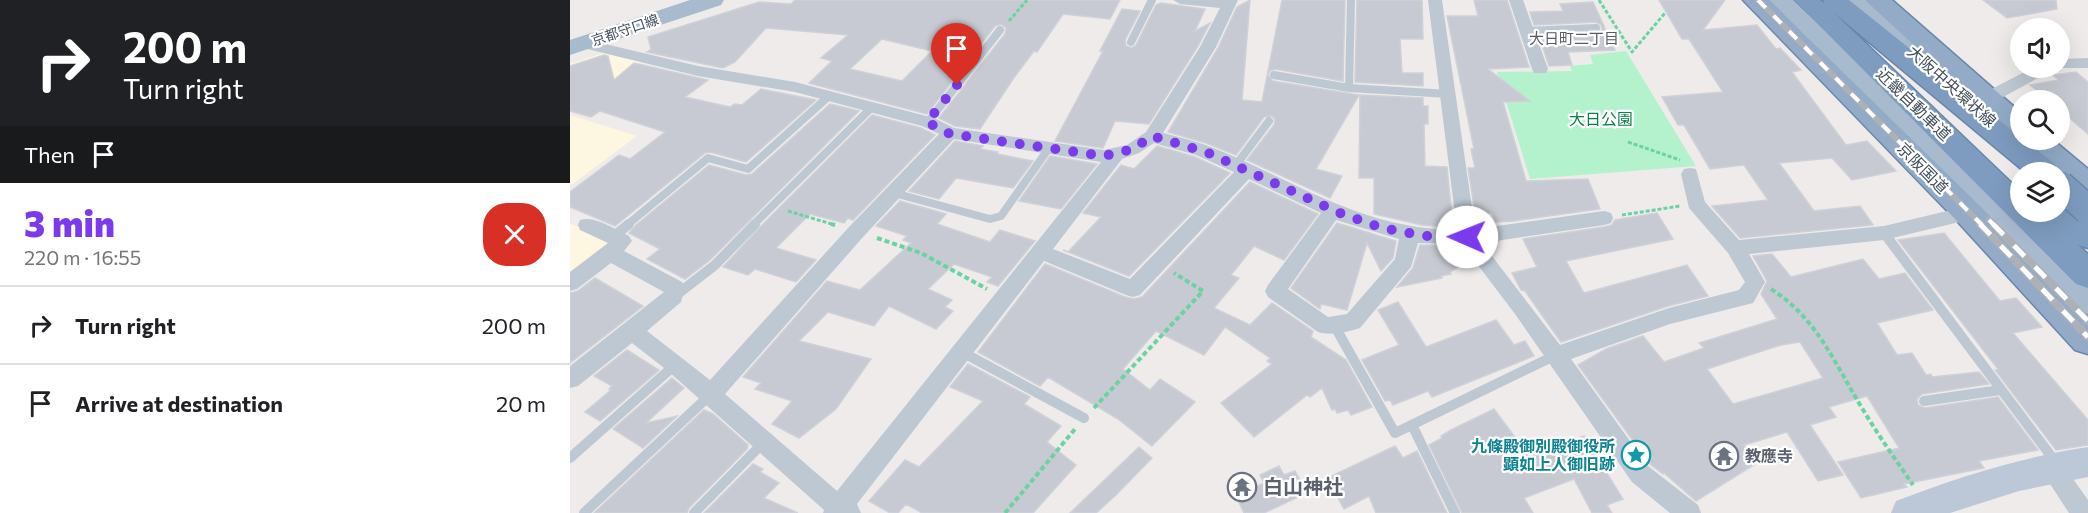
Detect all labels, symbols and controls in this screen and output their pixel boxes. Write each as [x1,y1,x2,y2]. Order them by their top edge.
street label: 京都守口線 [589,10,661,49]
map controls [2010,18,2070,222]
button: sound [2010,18,2070,78]
text: 200 m [123,20,247,72]
pin [931,23,982,85]
icon: right [24,24,102,102]
district label: 大日町二丁目 [1529,29,1619,47]
icon: arrive [940,32,973,65]
street label: 大阪中央環状線 [1904,41,2000,130]
street label: 近畿自動車道 [1873,63,1955,144]
text: Turn right [123,72,243,105]
button: search [2010,90,2070,150]
park label: 大日公園 [1569,109,1633,128]
icon: arrive [87,138,120,171]
street label: 京阪国道 [1894,138,1953,197]
text: Then [24,141,75,168]
button: layers [2010,162,2070,222]
text: 3 min [24,200,115,244]
button: close [483,203,546,266]
position arrow [1435,205,1499,269]
text: 220 m · 16:55 [24,245,141,269]
icon: right [24,309,57,342]
text: Turn right [75,312,176,339]
text: 200 m [482,312,546,339]
icon: arrive [24,387,57,420]
text: Arrive at destination [75,390,283,417]
text: 20 m [496,390,546,417]
place label: 九條殿御別殿御役所 顕如上人御旧跡 [1471,436,1615,473]
place icon: 九條殿御別殿御役所 顕如上人御旧跡 [1620,439,1652,471]
temple icon: 教應寺 [1708,440,1740,472]
place label: 教應寺 [1745,446,1793,465]
temple icon: 白山神社 [1226,471,1258,503]
place label: 白山神社 [1263,474,1343,498]

